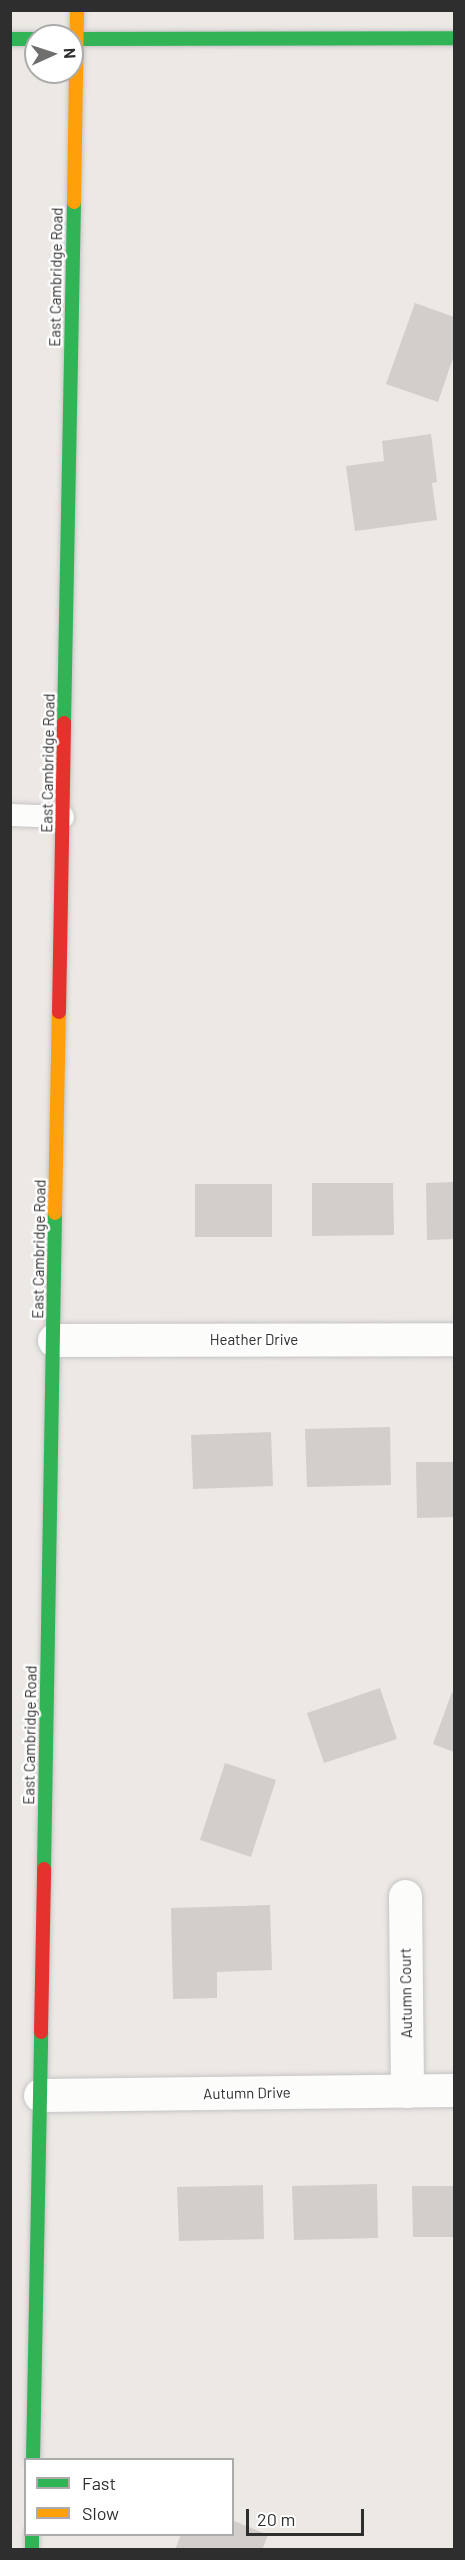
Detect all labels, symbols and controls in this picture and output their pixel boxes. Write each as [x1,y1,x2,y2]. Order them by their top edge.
north arrow [24,24,84,84]
text: N [61,47,80,59]
street label: East Cambridge Road [46,207,66,347]
street label: East Cambridge Road [38,693,58,833]
street label: East Cambridge Road [29,1179,49,1319]
street label: Heather Drive [210,1331,298,1349]
street label: East Cambridge Road [20,1665,40,1805]
street label: Autumn Court [396,1948,416,2038]
street label: Autumn Drive [203,2083,291,2103]
legend [24,2458,234,2536]
text: Fast [82,2472,116,2494]
scale bar [249,2497,368,2535]
text: Slow [82,2502,119,2524]
text: 20 m [257,2508,295,2530]

